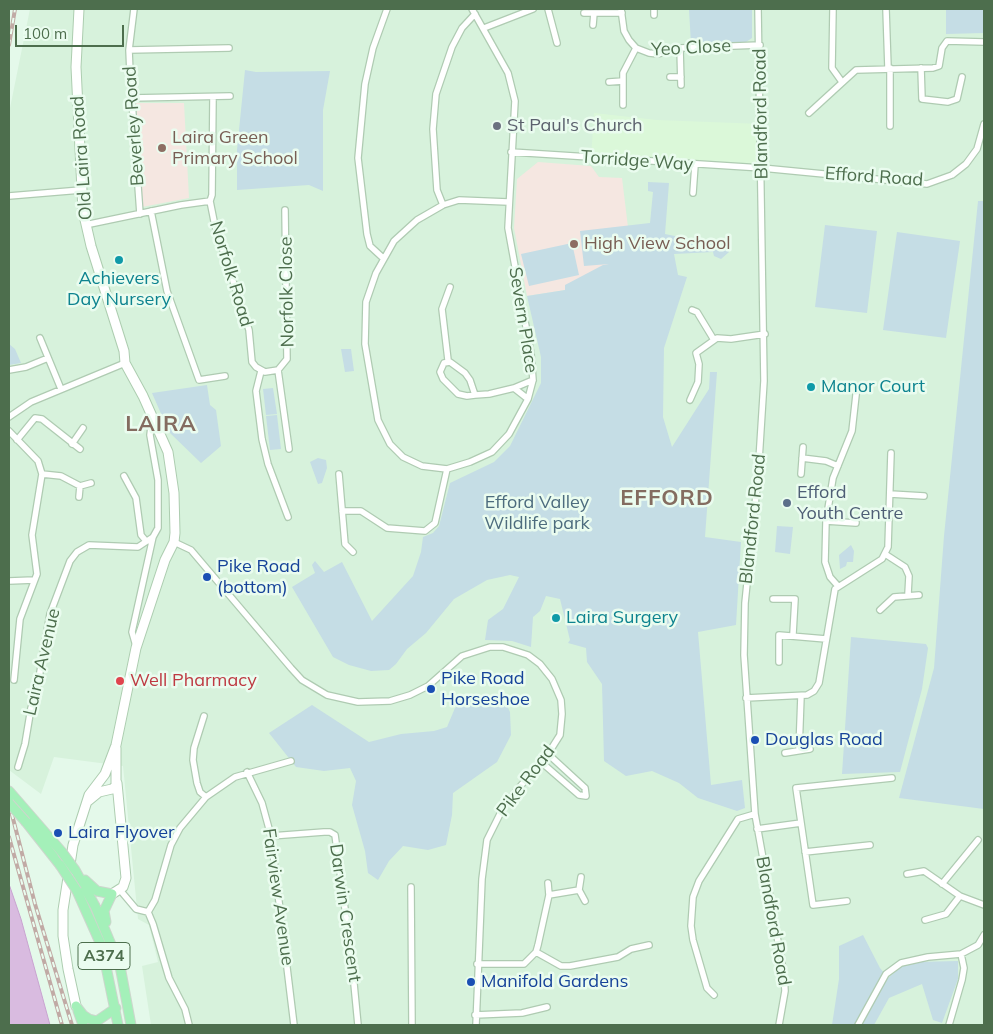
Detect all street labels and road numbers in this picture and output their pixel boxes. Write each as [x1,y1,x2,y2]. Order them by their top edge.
street label: Yeo Close [651,35,731,61]
street label: Blandford Road [749,48,773,180]
street label: Beverley Road [119,65,149,187]
street label: Old Laira Road [67,95,97,221]
street label: Torridge Way [580,146,694,176]
street label: Efford Road [824,163,924,191]
street label: Norfolk Road [205,219,257,329]
street label: Norfolk Close [275,236,299,348]
street label: Severn Place [504,265,542,375]
street label: Blandford Road [735,453,771,585]
street label: Laira Avenue [19,606,65,718]
street label: Pike Road [492,741,560,821]
street label: Fairview Avenue [258,827,298,967]
street label: Darwin Crescent [325,843,365,983]
street label: Blandford Road [751,855,795,987]
road number: A374 [78,942,130,969]

